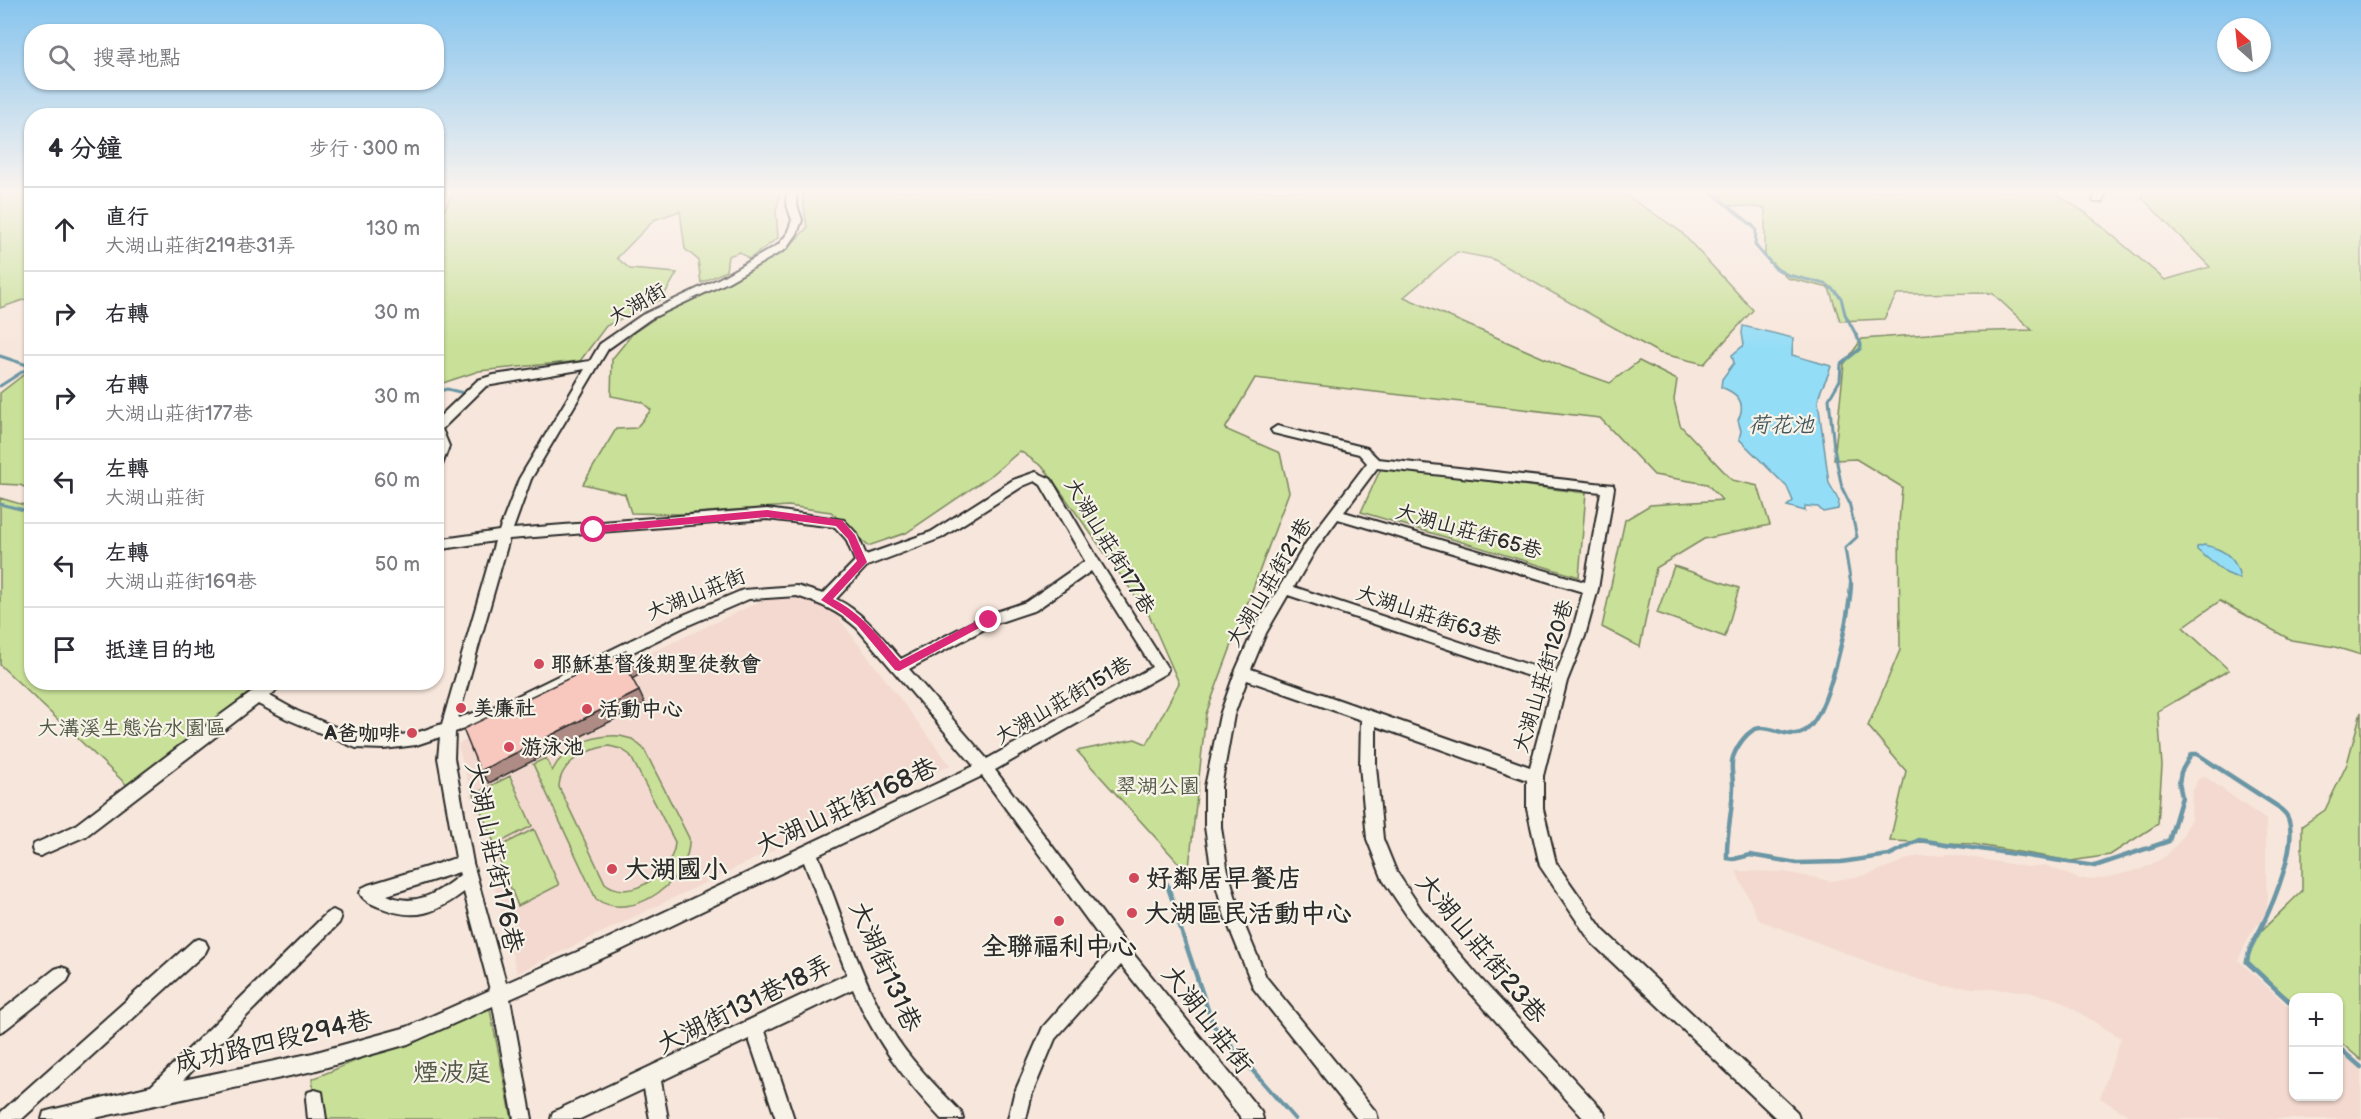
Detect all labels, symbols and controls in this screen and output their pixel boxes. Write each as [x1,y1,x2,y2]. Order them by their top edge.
north arrow [2217,18,2271,72]
search box [24,24,444,90]
icon: search [45,41,78,74]
text: 搜尋地點 [93,45,181,72]
text: 4 分鐘 [48,134,122,165]
text: 步行 · 300 m [309,137,420,161]
text: 直行 [105,204,149,231]
icon: ahead [48,213,81,246]
text: 130 m [366,217,420,241]
text: 大湖山莊街219巷31弄 [105,234,296,258]
street label: 大湖街 [604,278,671,331]
icon: right [48,297,81,330]
text: 右轉 [105,301,149,328]
text: 30 m [374,301,420,325]
text: 右轉 [105,372,149,399]
icon: right [48,381,81,414]
text: 30 m [374,385,420,409]
text: 大湖山莊街177巷 [105,402,252,426]
water label: 荷花池 [1748,412,1815,439]
text: 左轉 [105,456,149,483]
icon: left [48,465,81,498]
text: 60 m [374,469,420,493]
street label: 大湖山莊街177巷 [1059,473,1160,619]
text: 大湖山莊街 [105,486,205,510]
street label: 大湖山莊街65巷 [1393,499,1545,564]
street label: 大湖山莊街21巷 [1221,513,1318,651]
route start [580,516,606,542]
text: 左轉 [105,540,149,567]
icon: left [48,549,81,582]
text: 50 m [375,553,420,577]
street label: 大湖山莊街 [643,563,750,626]
text: 大湖山莊街169巷 [105,570,257,594]
street label: 大湖山莊街63巷 [1353,580,1505,651]
street label: 大湖山莊街120巷 [1508,597,1579,756]
route end [975,606,1001,632]
icon: arrive [48,633,81,666]
text: 抵達目的地 [105,637,215,664]
street label: 大湖山莊街151巷 [990,651,1136,750]
place label: 耶穌基督後期聖徒教會 [551,652,761,677]
marker: 耶穌基督後期聖徒教會 [532,657,546,671]
place label: 美廉社 [473,696,536,721]
place label: 活動中心 [599,697,683,722]
marker: 美廉社 [454,701,468,715]
marker: 活動中心 [580,702,594,716]
park label: 大溝溪生態治水園區 [38,716,227,741]
place label: A爸咖啡 [323,721,400,746]
marker: A爸咖啡 [405,726,419,740]
place label: 游泳池 [521,735,584,760]
marker: 游泳池 [502,740,516,754]
street label: 大湖山莊街168巷 [751,752,943,863]
street label: 大湖山莊街176巷 [458,759,529,956]
park label: 翠湖公園 [1116,774,1200,799]
place label: 大湖國小 [624,855,728,886]
marker: 大湖國小 [605,862,619,876]
place label: 好鄰居早餐店 [1146,864,1302,895]
street label: 大湖山莊街23巷 [1409,867,1553,1030]
marker: 好鄰居早餐店 [1127,871,1141,885]
street label: 大湖街131巷 [842,896,927,1037]
place label: 大湖區民活動中心 [1144,899,1352,930]
marker: 大湖區民活動中心 [1125,906,1139,920]
marker: 全聯福利中心 [1052,914,1066,928]
place label: 全聯福利中心 [981,932,1137,963]
street label: 大湖街131巷18弄 [652,949,837,1061]
street label: 大湖山莊街 [1155,959,1259,1081]
map controls [2289,993,2343,1101]
button: + [2289,993,2343,1047]
street label: 成功路四段294巷 [171,1005,375,1080]
button: − [2289,1047,2343,1101]
park label: 煙波庭 [413,1058,491,1089]

